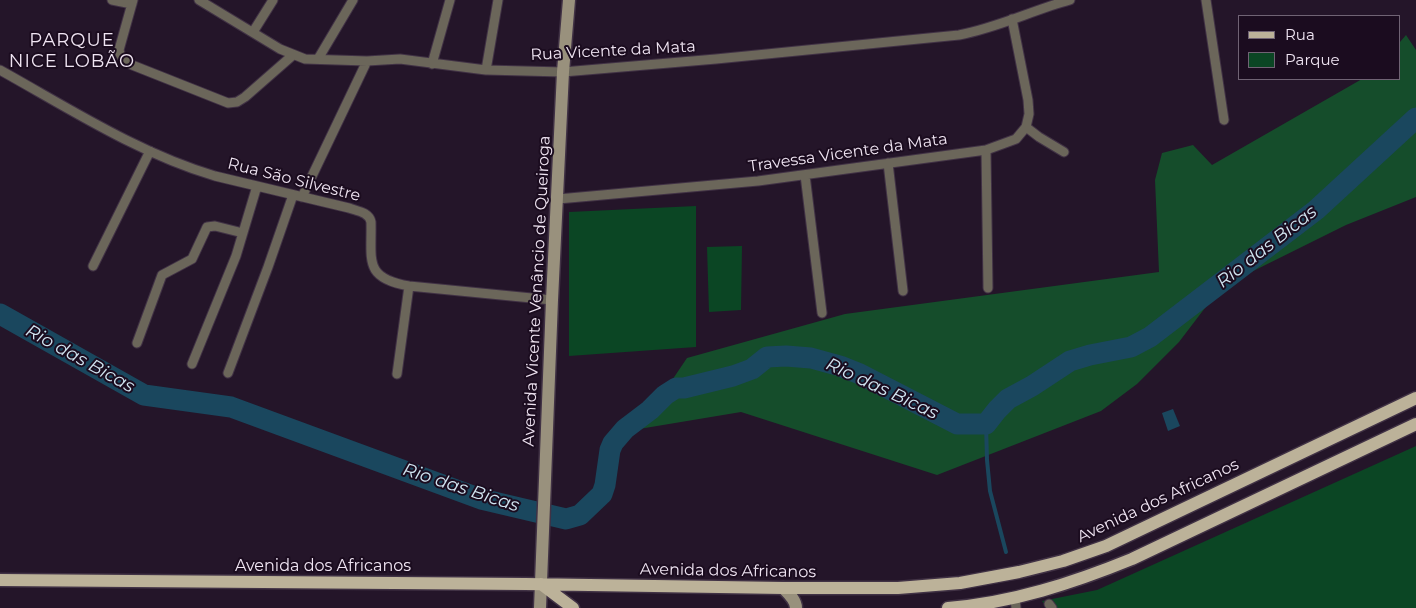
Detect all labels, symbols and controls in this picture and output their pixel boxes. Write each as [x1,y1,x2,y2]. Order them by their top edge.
legend [1238,15,1401,80]
text: Rua [1285,25,1315,44]
district label: PARQUE NICE LOBÃO [8,30,136,72]
street label: Rua Vicente da Mata [530,37,696,65]
text: Parque [1285,50,1340,69]
street label: Travessa Vicente da Mata [747,130,949,176]
street label: Avenida Vicente Venâncio de Queiroga [519,135,555,447]
street label: Rua São Silvestre [226,154,362,206]
water label: Rio das Bicas [1213,201,1321,293]
water label: Rio das Bicas [22,320,138,398]
water label: Rio das Bicas [823,354,941,424]
street label: Avenida dos Africanos [1074,455,1242,547]
water label: Rio das Bicas [400,459,522,517]
street label: Avenida dos Africanos [235,556,411,576]
street label: Avenida dos Africanos [640,560,816,582]

